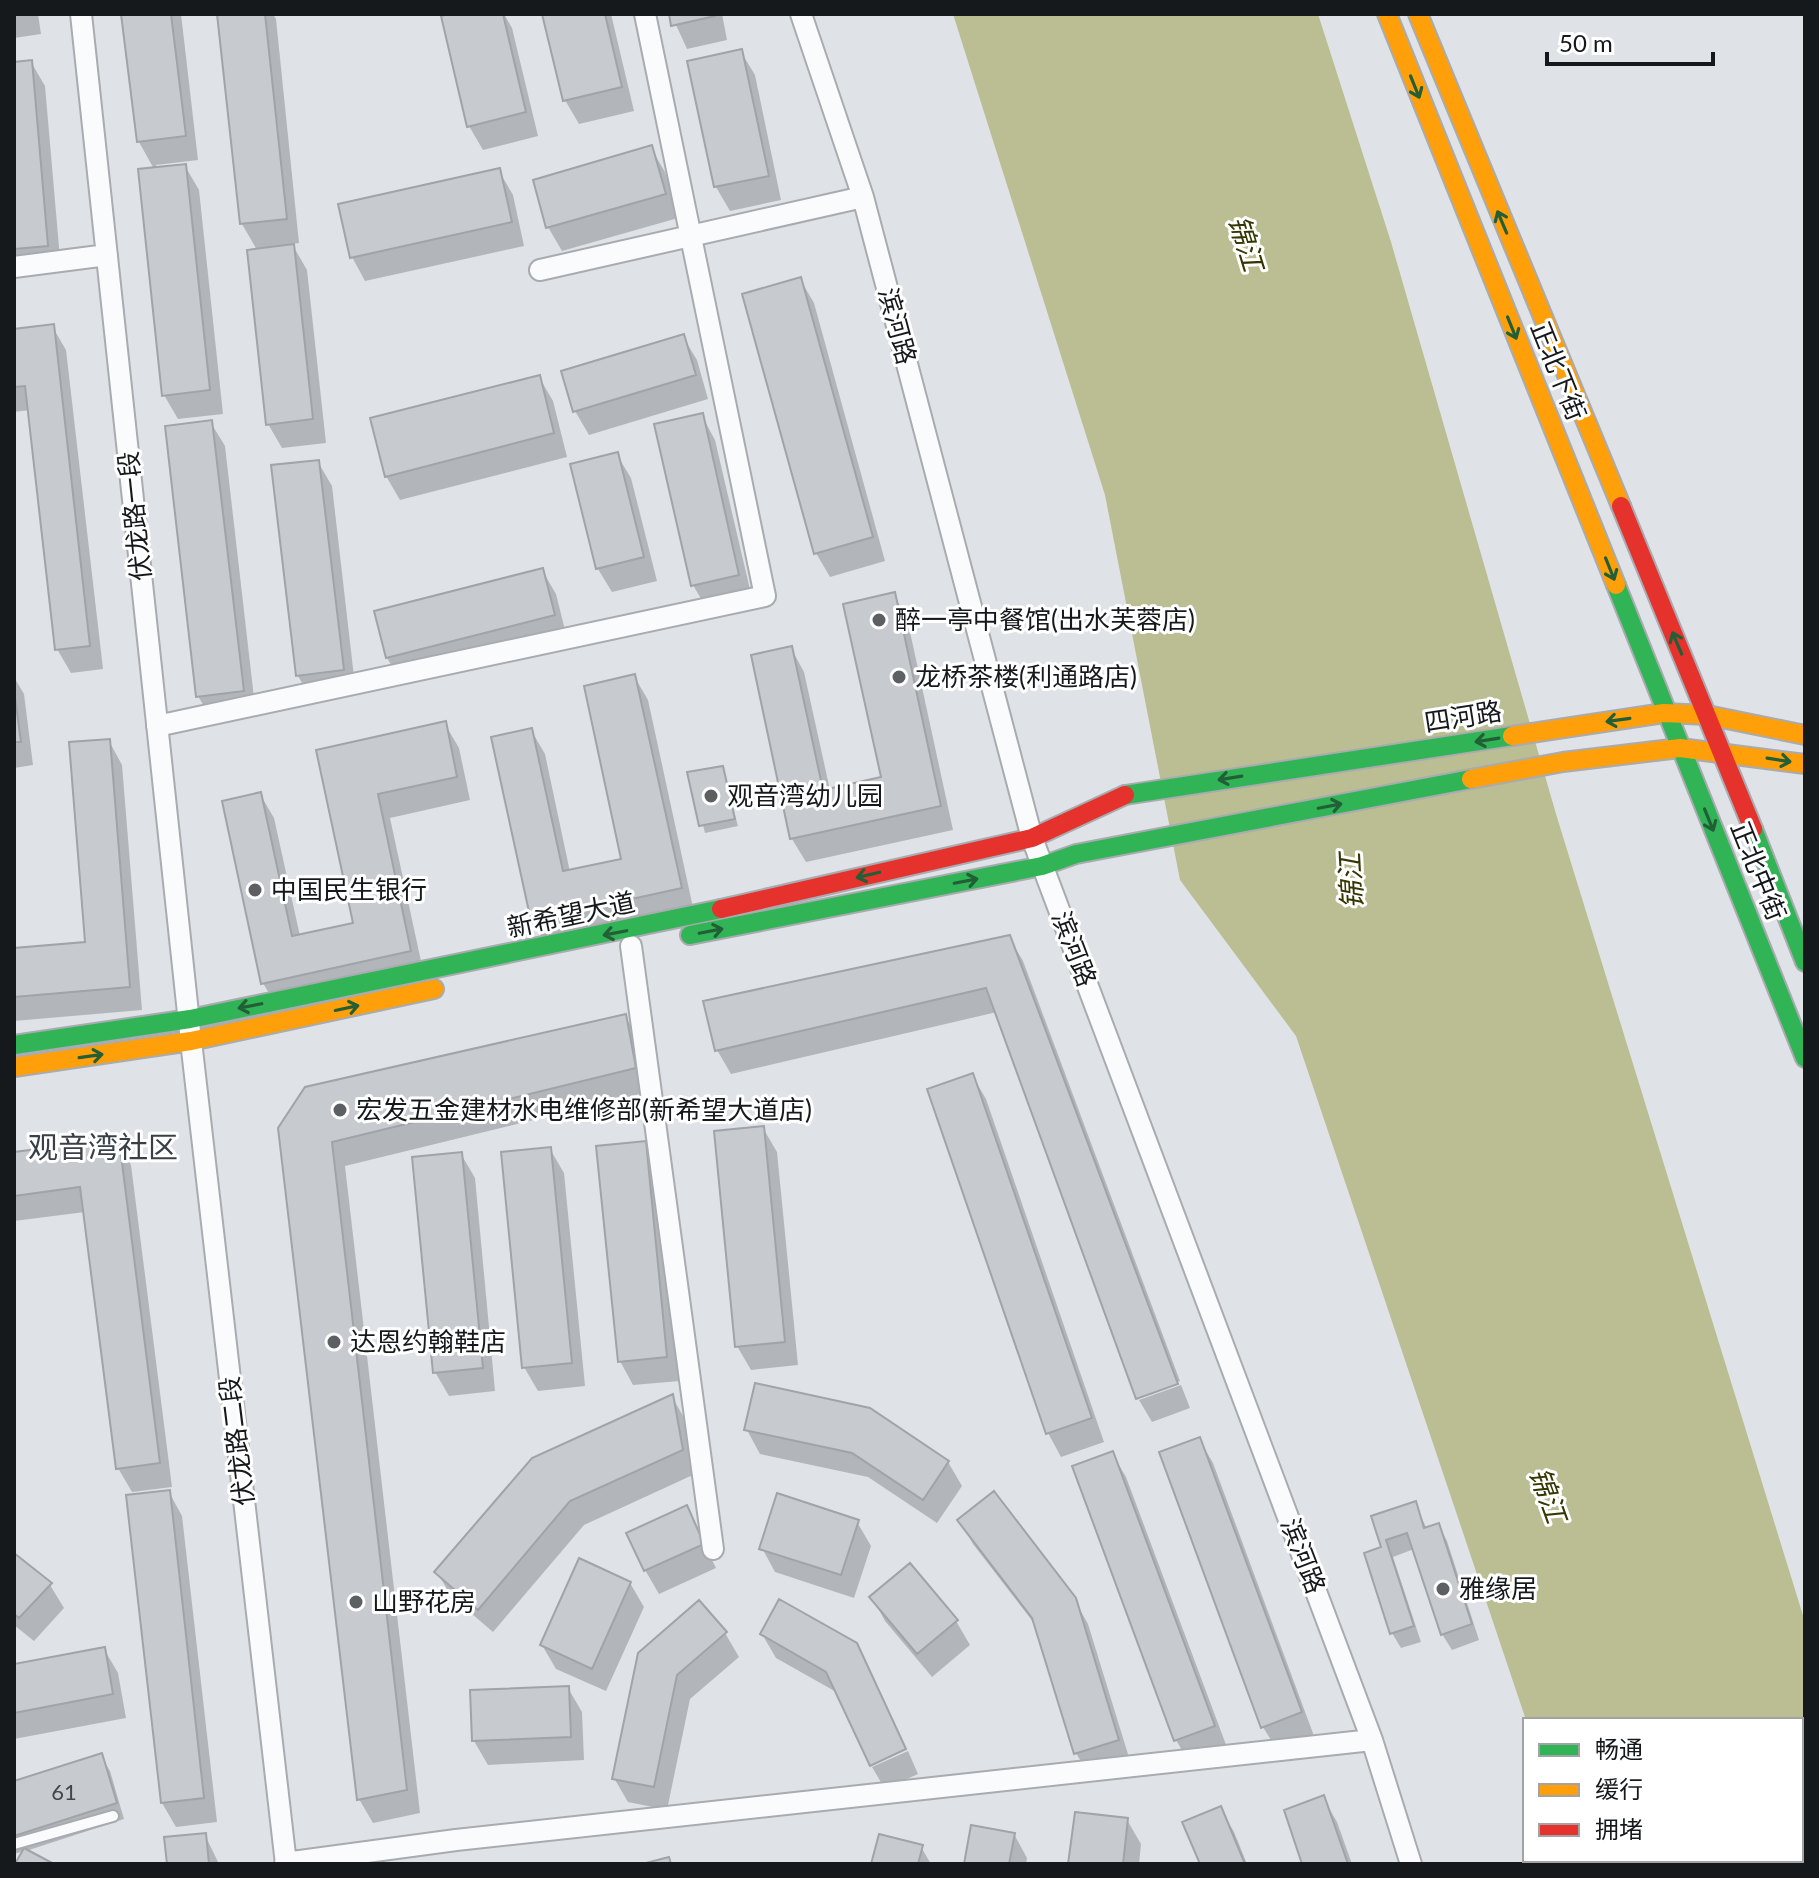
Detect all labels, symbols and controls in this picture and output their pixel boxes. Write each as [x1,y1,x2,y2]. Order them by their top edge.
scale bar [1547,16,1713,66]
text: 50 m [1559,28,1613,57]
one-way arrow [1409,74,1423,99]
one-way arrow [1494,210,1509,235]
water label: 锦江 [1223,211,1272,277]
street label: 滨河路 [872,284,924,368]
one-way arrow [1506,315,1521,340]
street label: 正北下街 [1525,316,1593,425]
street label: 伏龙路一段 [111,450,157,582]
one-way arrow [1604,556,1618,581]
place label: 醉一亭中餐馆(出水芙蓉店) [895,603,1195,635]
marker: 醉一亭中餐馆(出水芙蓉店) [870,611,888,629]
one-way arrow [1669,631,1684,656]
place label: 龙桥茶楼(利通路店) [915,660,1137,692]
marker: 龙桥茶楼(利通路店) [890,668,908,686]
street label: 四河路 [1422,694,1504,738]
one-way arrow [1605,713,1631,728]
one-way arrow [1475,733,1500,748]
one-way arrow [1766,753,1792,768]
one-way arrow [1218,771,1243,786]
place label: 观音湾幼儿园 [727,779,883,811]
marker: 观音湾幼儿园 [702,787,720,805]
one-way arrow [1316,797,1342,812]
one-way arrow [1703,807,1717,832]
street label: 正北中街 [1725,816,1793,925]
water label: 锦江 [1331,849,1368,910]
one-way arrow [856,868,882,883]
one-way arrow [952,872,978,887]
place label: 中国民生银行 [271,873,427,905]
marker: 中国民生银行 [246,881,264,899]
street label: 新希望大道 [504,885,638,943]
street label: 滨河路 [1046,906,1104,991]
one-way arrow [697,923,723,938]
one-way arrow [602,926,628,941]
one-way arrow [333,999,359,1014]
one-way arrow [238,1000,263,1015]
one-way arrow [78,1048,103,1063]
place label: 宏发五金建材水电维修部(新希望大道店) [356,1093,812,1125]
marker: 宏发五金建材水电维修部(新希望大道店) [331,1101,349,1119]
district label: 观音湾社区 [28,1128,178,1164]
place label: 达恩约翰鞋店 [350,1325,506,1357]
marker: 达恩约翰鞋店 [325,1333,343,1351]
street label: 伏龙路二段 [212,1375,260,1508]
water label: 锦江 [1523,1463,1576,1530]
street label: 滨河路 [1275,1513,1333,1598]
place label: 雅缘居 [1459,1572,1537,1604]
marker: 雅缘居 [1434,1580,1452,1598]
place label: 山野花房 [372,1585,476,1617]
marker: 山野花房 [347,1593,365,1611]
legend [1523,1718,1803,1862]
text: 畅通 [1595,1734,1643,1763]
text: 缓行 [1595,1774,1643,1803]
house number: 61 [51,1778,77,1805]
text: 拥堵 [1595,1814,1643,1843]

